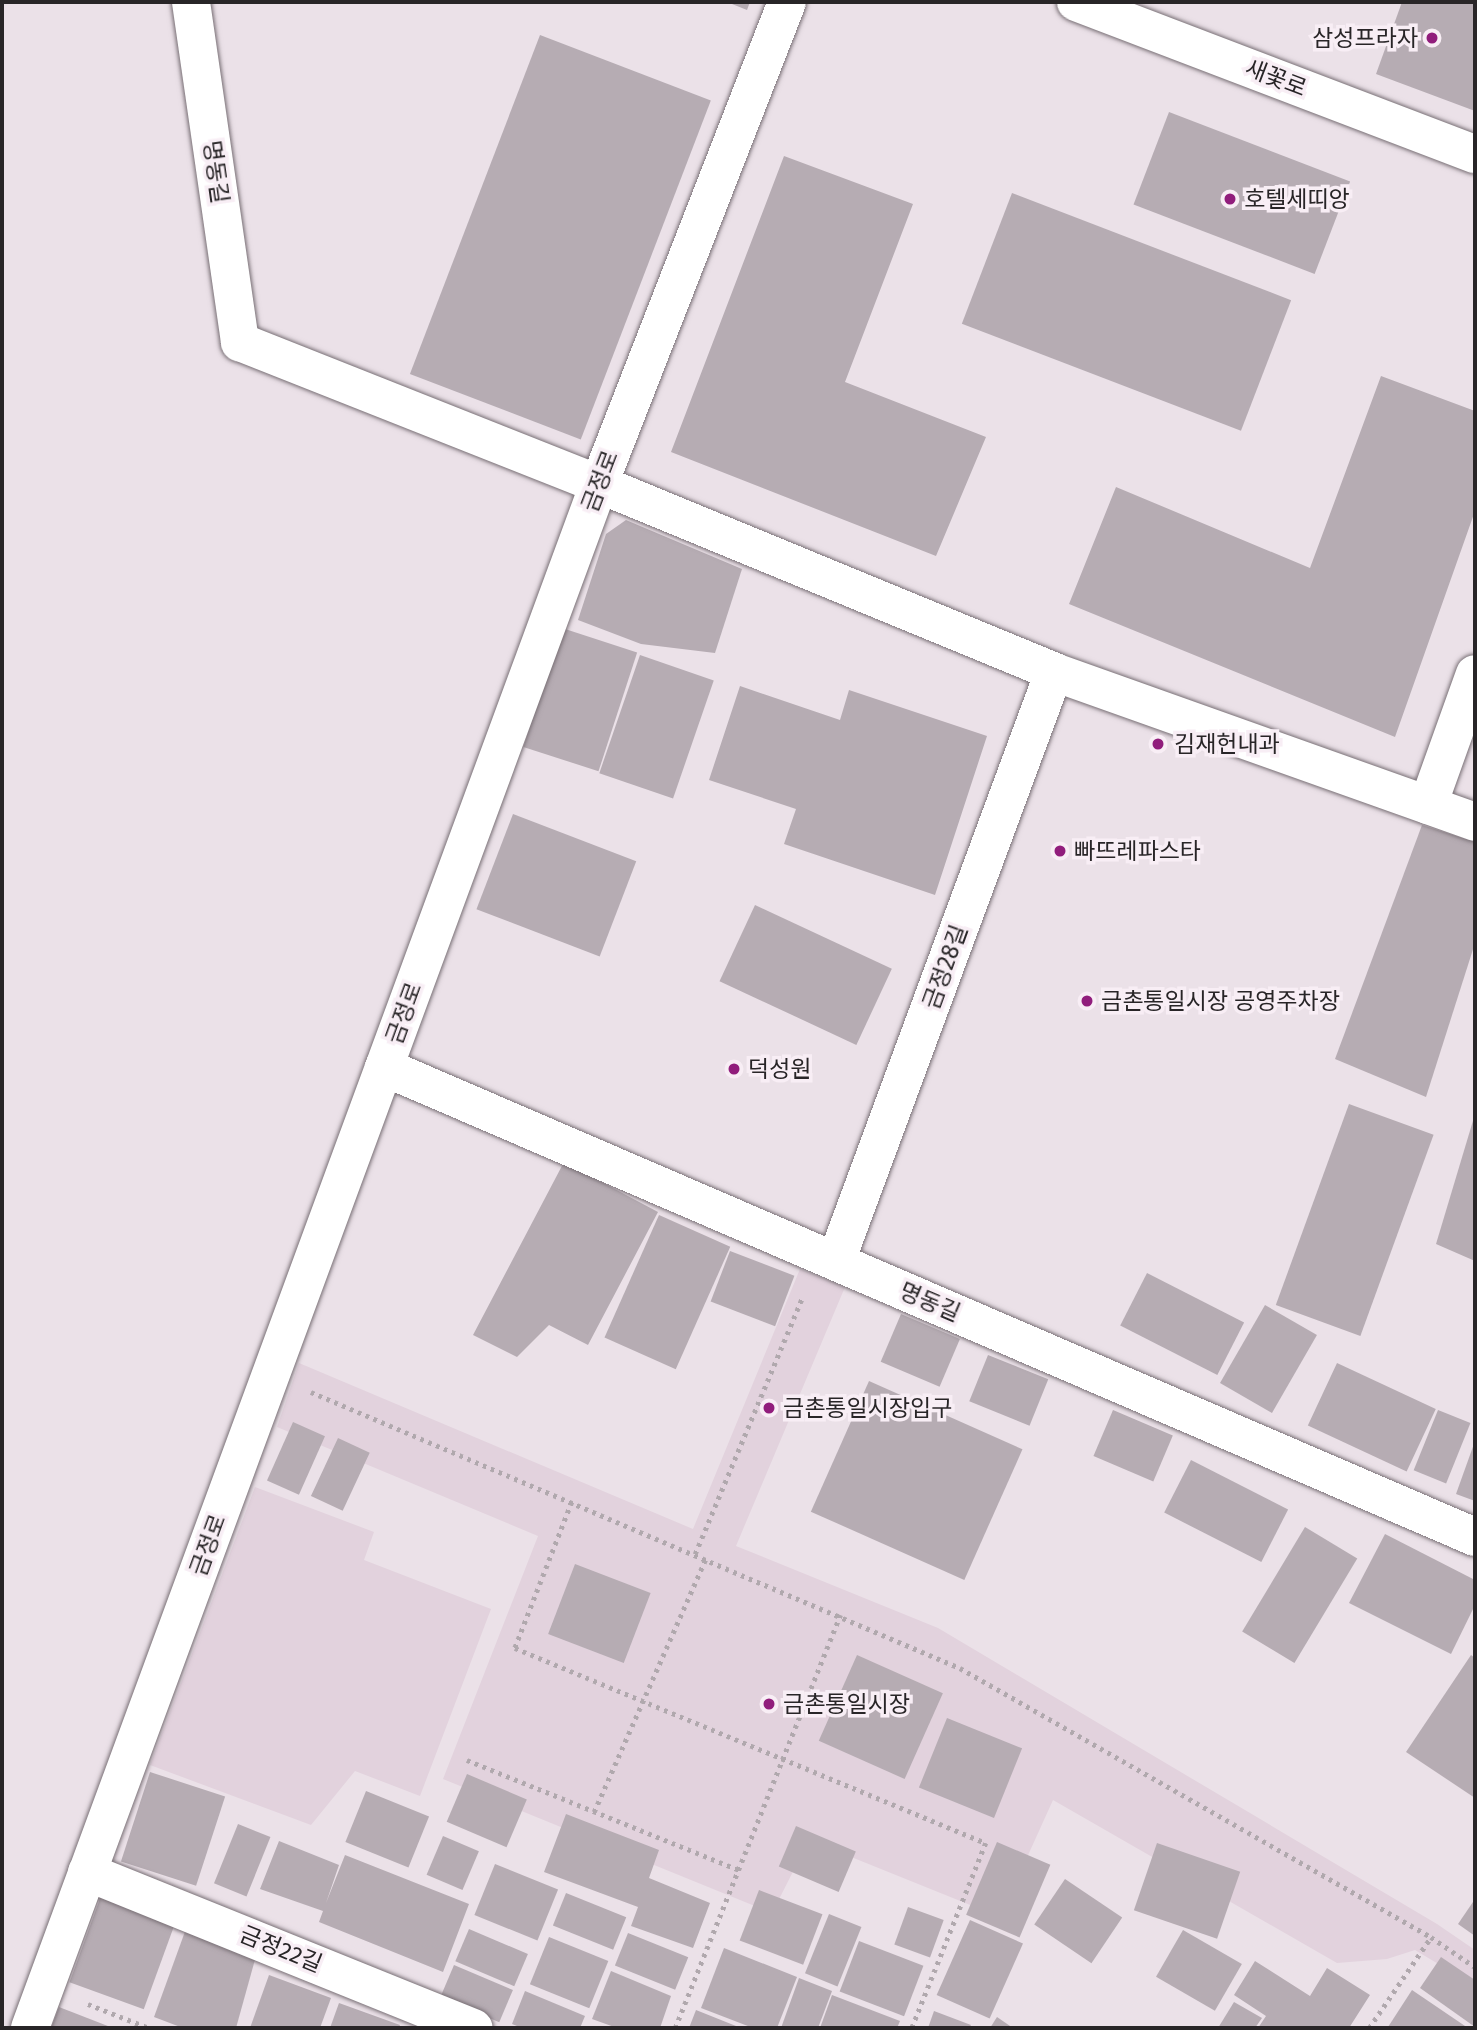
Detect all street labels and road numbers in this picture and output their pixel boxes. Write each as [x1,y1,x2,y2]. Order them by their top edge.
street label: 새꽃로 [1241,54,1311,102]
street label: 명동길 [198,139,234,205]
street label: 금정로 [576,446,624,516]
street label: 금정28길 [917,921,973,1013]
street label: 금정로 [380,978,428,1048]
street label: 명동길 [895,1277,965,1327]
street label: 금정로 [184,1510,232,1580]
street label: 금정22길 [236,1920,326,1978]

